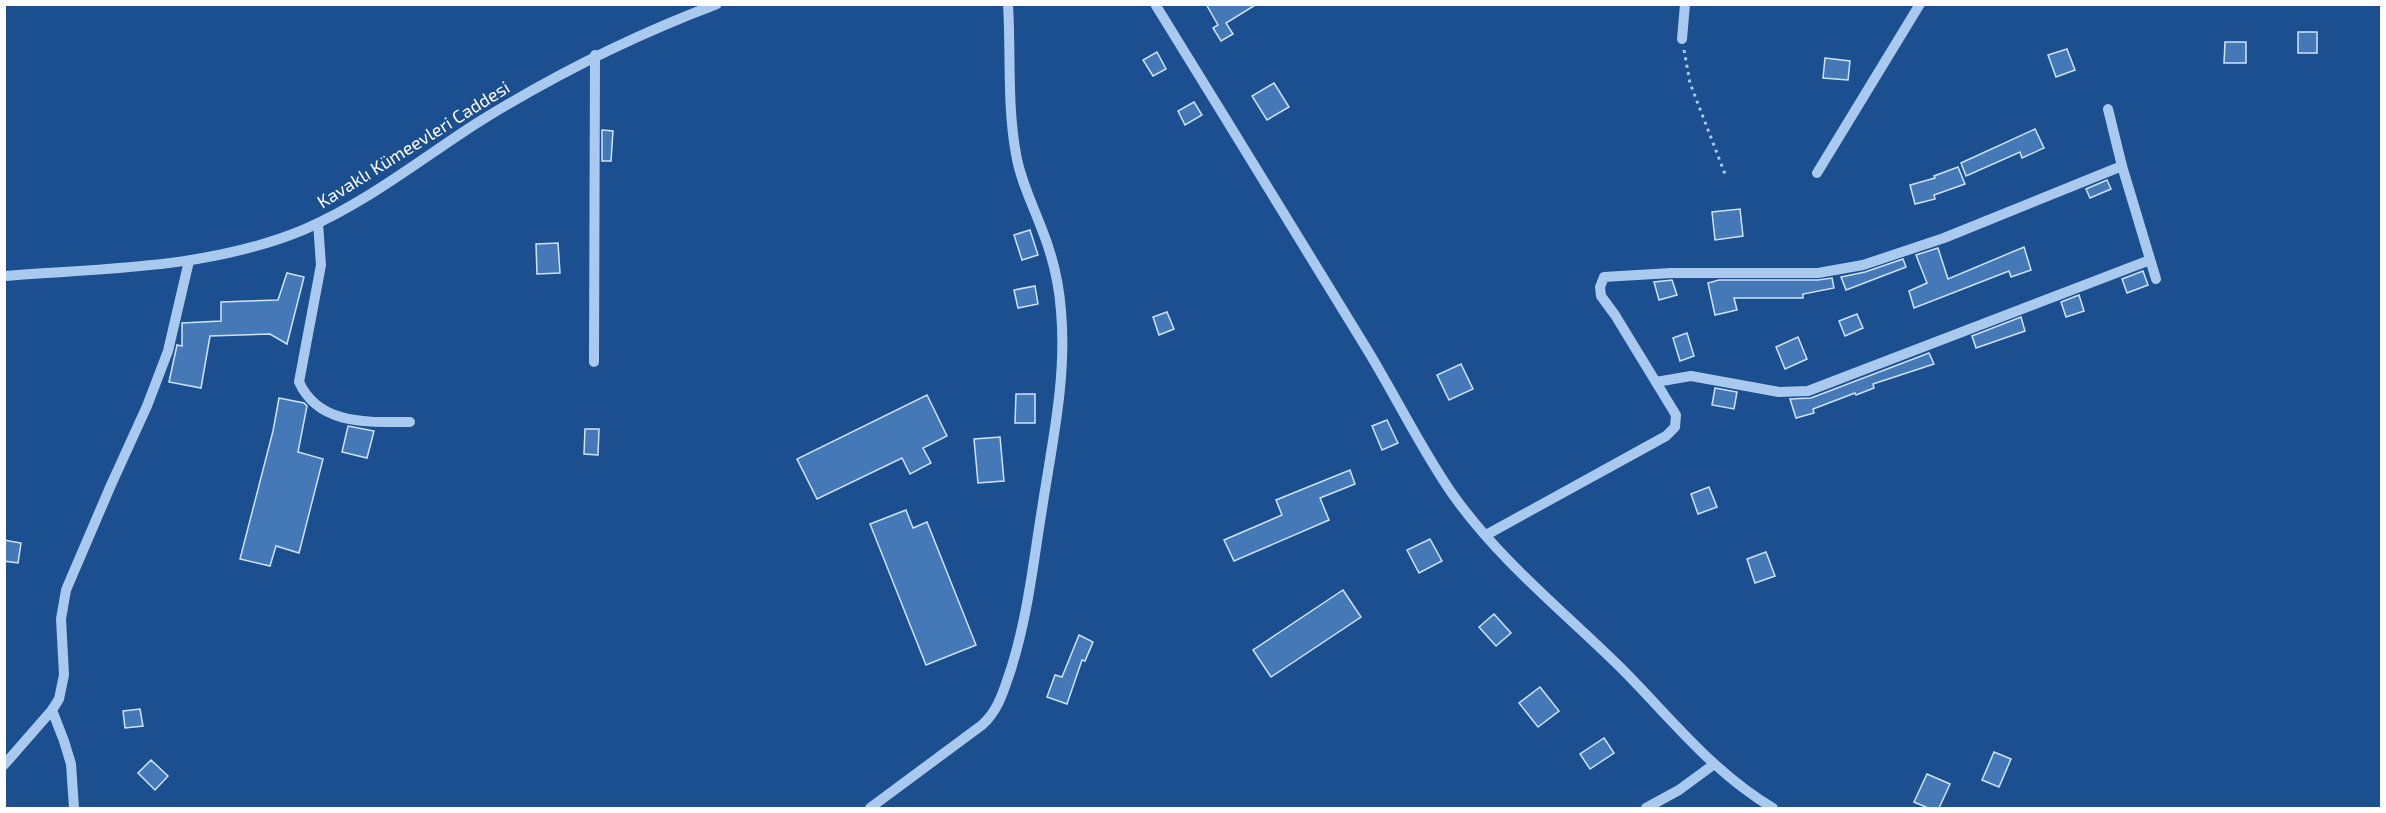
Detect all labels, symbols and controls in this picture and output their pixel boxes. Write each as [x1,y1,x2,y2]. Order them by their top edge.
street label: Kavaklı Kümeevleri Caddesi [313,76,513,212]

